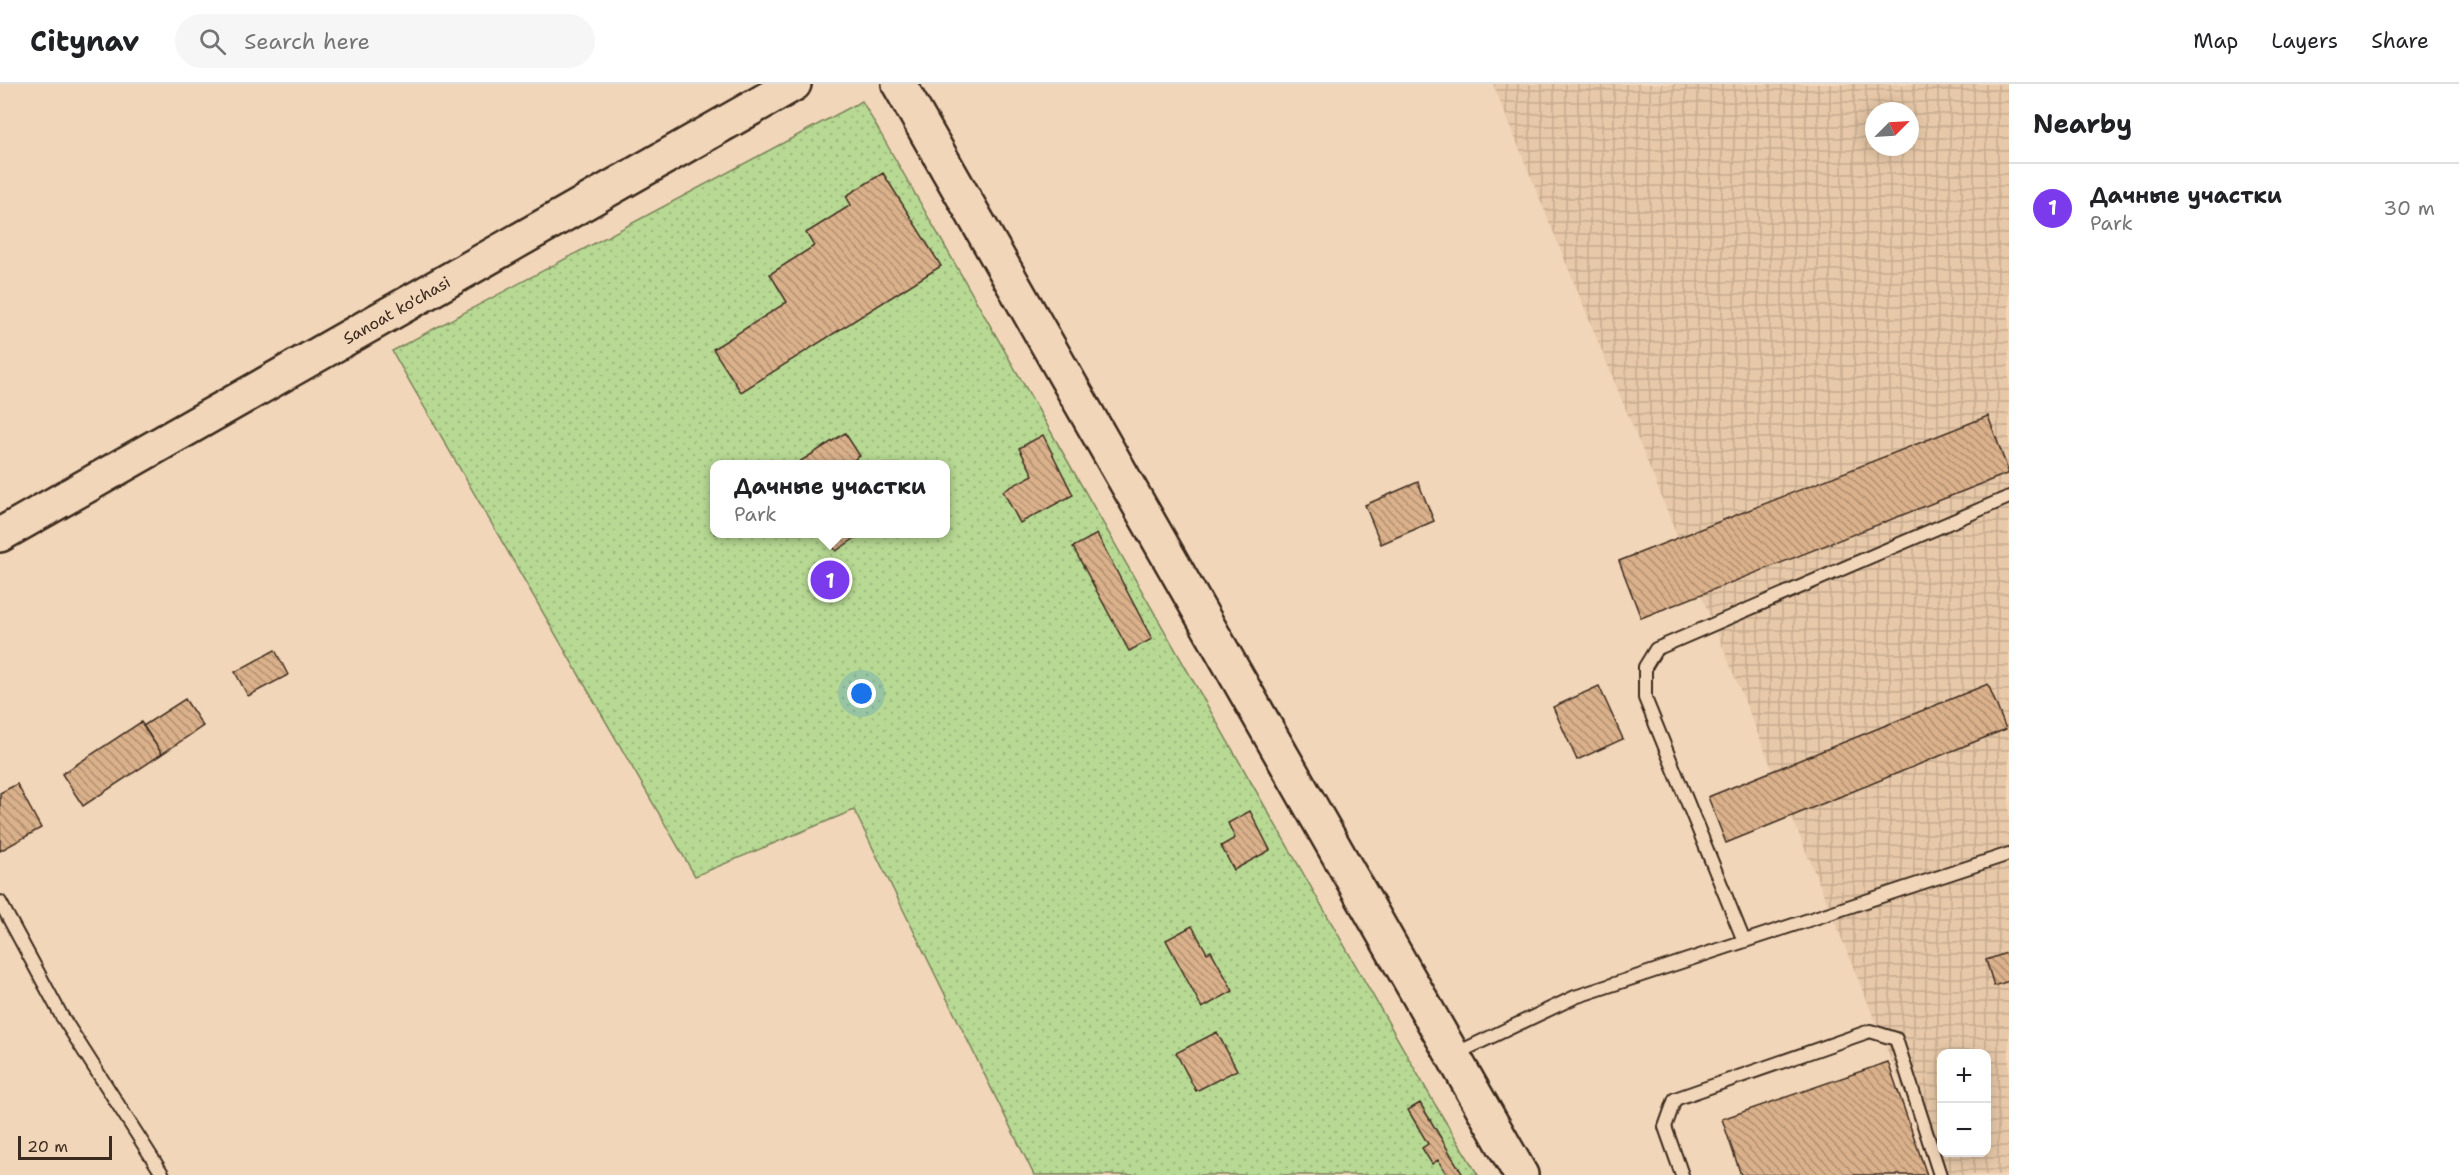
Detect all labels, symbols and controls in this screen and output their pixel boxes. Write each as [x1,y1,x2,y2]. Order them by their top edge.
search box [175,14,595,68]
text: Citynav [30,22,139,60]
icon: search [196,25,229,58]
text: Search here [244,27,370,56]
text: Map [2193,27,2238,55]
text: Layers [2271,27,2338,55]
text: Share [2371,27,2429,55]
north arrow [1865,102,1919,156]
text: Nearby [2033,106,2132,141]
text: Дачные участки [2090,181,2282,210]
text: 1 [2048,195,2057,221]
text: 30 m [2383,195,2435,221]
text: Park [2090,210,2133,236]
street label: Sanoat ko'chasi [339,271,454,349]
popup [710,460,950,538]
text: Дачные участки [734,472,926,501]
text: Park [734,501,777,527]
pin: 1 [810,558,850,602]
your location [847,679,876,708]
map controls [1937,1049,1991,1157]
button: + [1937,1049,1991,1103]
button: − [1937,1103,1991,1157]
scale bar [18,1133,112,1160]
text: 20 m [27,1136,68,1157]

